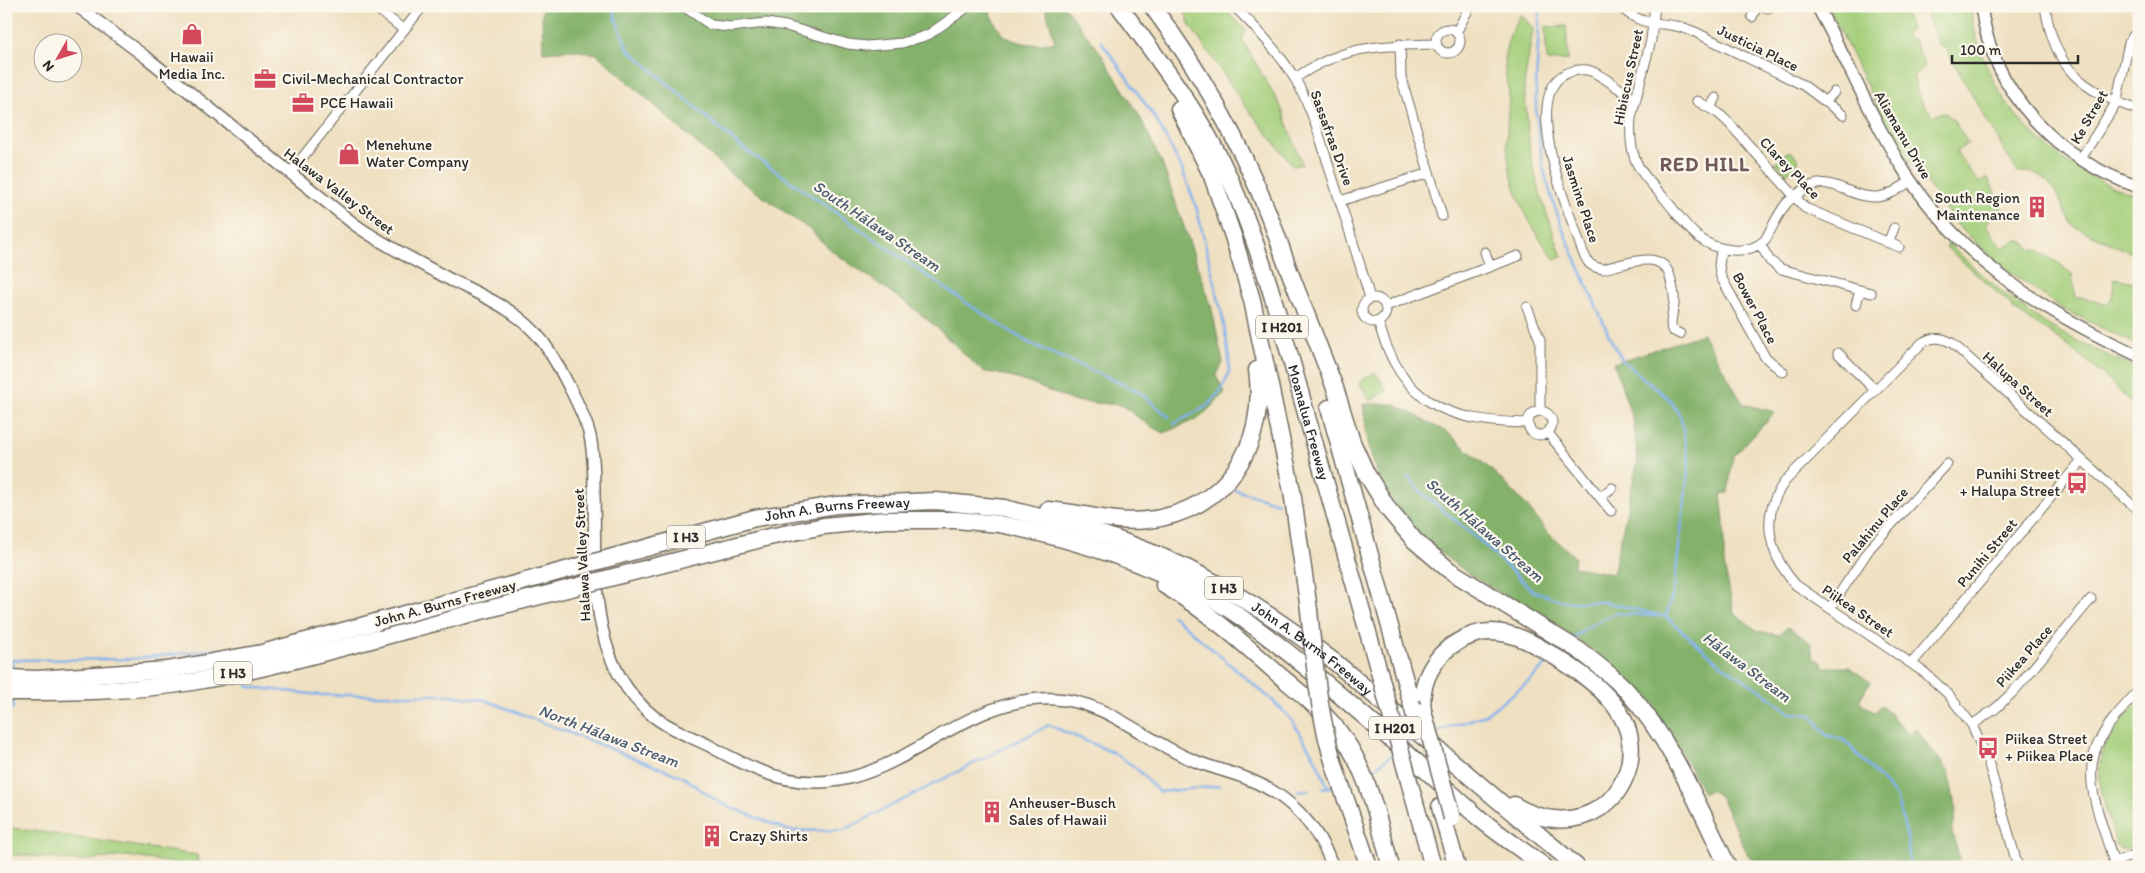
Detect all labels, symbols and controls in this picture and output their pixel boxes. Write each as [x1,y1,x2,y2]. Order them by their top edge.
shop icon: Hawaii Media Inc. [179,21,205,47]
street label: Justicia Place [1715,21,1801,75]
street label: Hibiscus Street [1609,27,1647,127]
north arrow [32,32,82,82]
scale bar [1952,32,2079,64]
text: 100 m [1960,41,2002,59]
place label: Hawaii Media Inc. [159,48,225,83]
text: N [39,57,58,75]
office icon: Civil-Mechanical Contractor [252,66,278,92]
place label: Civil-Mechanical Contractor [282,70,463,88]
street label: Ke Street [2066,86,2112,147]
street label: Sassafras Drive [1306,88,1358,188]
street label: Aliamanu Drive [1870,88,1936,182]
office icon: PCE Hawaii [290,90,316,116]
place label: PCE Hawaii [320,94,393,112]
street label: Clarey Place [1756,133,1824,203]
place label: Menehune Water Company [366,136,469,171]
shop icon: Menehune Water Company [336,141,362,167]
street label: Halawa Valley Street [280,144,398,239]
district label: RED HILL [1660,152,1750,176]
street label: Jasmine Place [1558,153,1604,245]
water label: South Hālawa Stream [810,176,945,276]
place label: South Region Maintenance [1935,189,2021,224]
building icon: South Region Maintenance [2024,194,2050,220]
street label: Bower Place [1729,269,1781,347]
road number: I H201 [1256,316,1308,338]
street label: Halupa Street [1979,347,2057,421]
street label: Moanalua Freeway [1284,363,1333,482]
place label: Punihi Street + Halupa Street [1959,465,2060,500]
bus stop icon: Punihi Street + Halupa Street [2064,470,2090,496]
water label: South Hālawa Stream [1422,474,1548,586]
street label: Palahinu Place [1838,483,1912,567]
street label: Halawa Valley Street [570,488,594,622]
street label: John A. Burns Freeway [763,493,910,525]
street label: Punihi Street [1953,515,2021,591]
road number: I H3 [667,526,705,548]
street label: John A. Burns Freeway [372,575,518,631]
road number: I H3 [1205,576,1243,600]
street label: Piikea Street [1819,580,1897,642]
street label: John A. Burns Freeway [1248,598,1376,699]
street label: Piikea Place [1992,621,2056,691]
water label: Hālawa Stream [1699,628,1795,706]
road number: I H3 [214,661,252,684]
water label: North Hālawa Stream [536,701,682,771]
road number: I H201 [1369,716,1421,740]
place label: Piikea Street + Piikea Place [2005,730,2093,765]
bus stop icon: Piikea Street + Piikea Place [1975,735,2001,761]
place label: Anheuser-Busch Sales of Hawaii [1009,794,1116,829]
building icon: Anheuser-Busch Sales of Hawaii [979,799,1005,825]
building icon: Crazy Shirts [699,823,725,849]
place label: Crazy Shirts [729,827,808,845]

